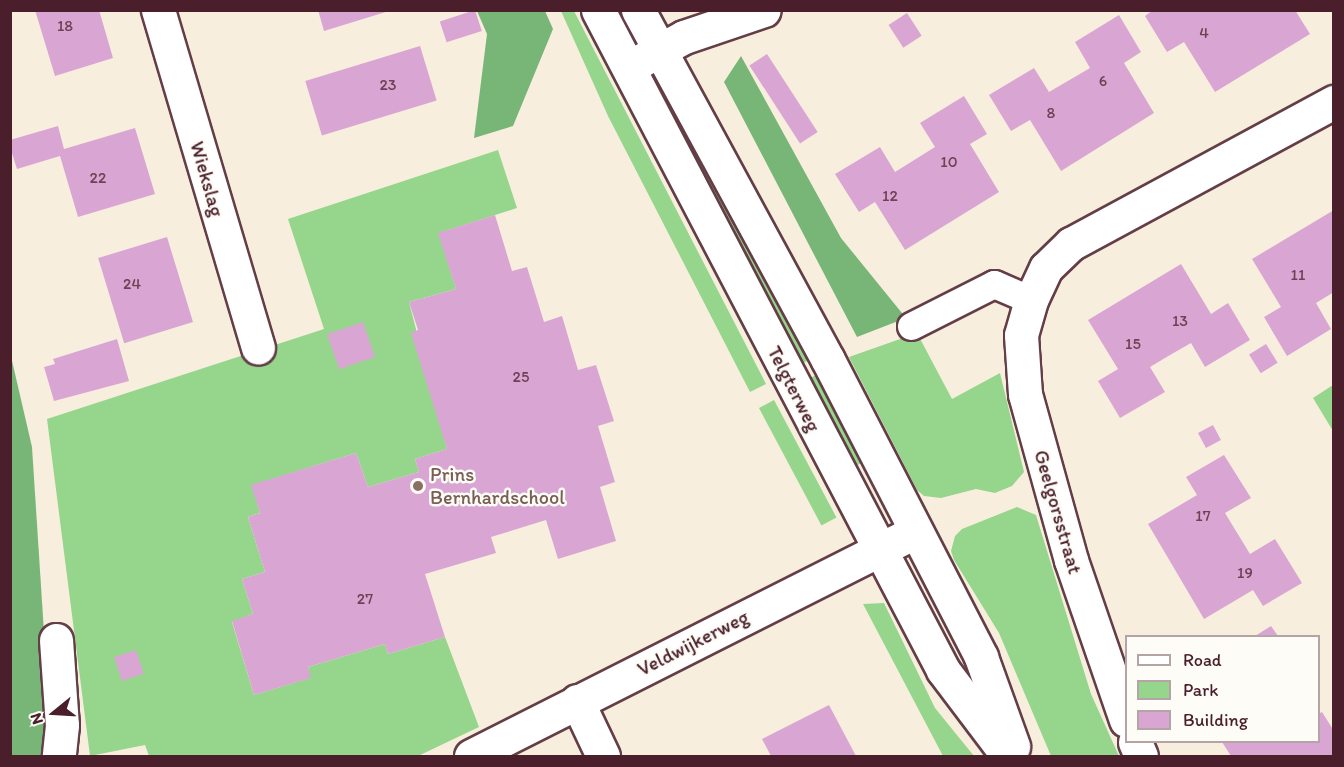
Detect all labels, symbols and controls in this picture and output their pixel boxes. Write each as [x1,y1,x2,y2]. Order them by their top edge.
house number: 18 [57,16,73,36]
house number: 4 [1199,23,1209,43]
house number: 6 [1099,71,1107,91]
house number: 23 [379,75,397,95]
house number: 8 [1047,103,1055,123]
street label: Wiekslag [185,139,229,219]
house number: 10 [940,152,958,172]
house number: 22 [90,168,106,188]
house number: 12 [882,186,898,206]
house number: 11 [1291,265,1305,285]
house number: 24 [123,274,141,294]
house number: 13 [1172,311,1188,331]
house number: 15 [1125,334,1141,354]
street label: Telgterweg [762,342,826,436]
house number: 25 [513,367,529,387]
street label: Geelgorsstraat [1029,447,1087,577]
place label: Prins Bernhardschool [430,462,565,509]
marker: Prins Bernhardschool [411,479,425,493]
house number: 17 [1195,506,1211,526]
house number: 19 [1237,563,1253,583]
house number: 27 [357,589,373,609]
street label: Veldwijkerweg [633,605,753,681]
legend [1125,635,1320,743]
text: Road [1183,649,1222,671]
text: Park [1183,679,1218,701]
north arrow [24,683,84,743]
text: Building [1183,709,1248,731]
text: N [26,711,47,727]

